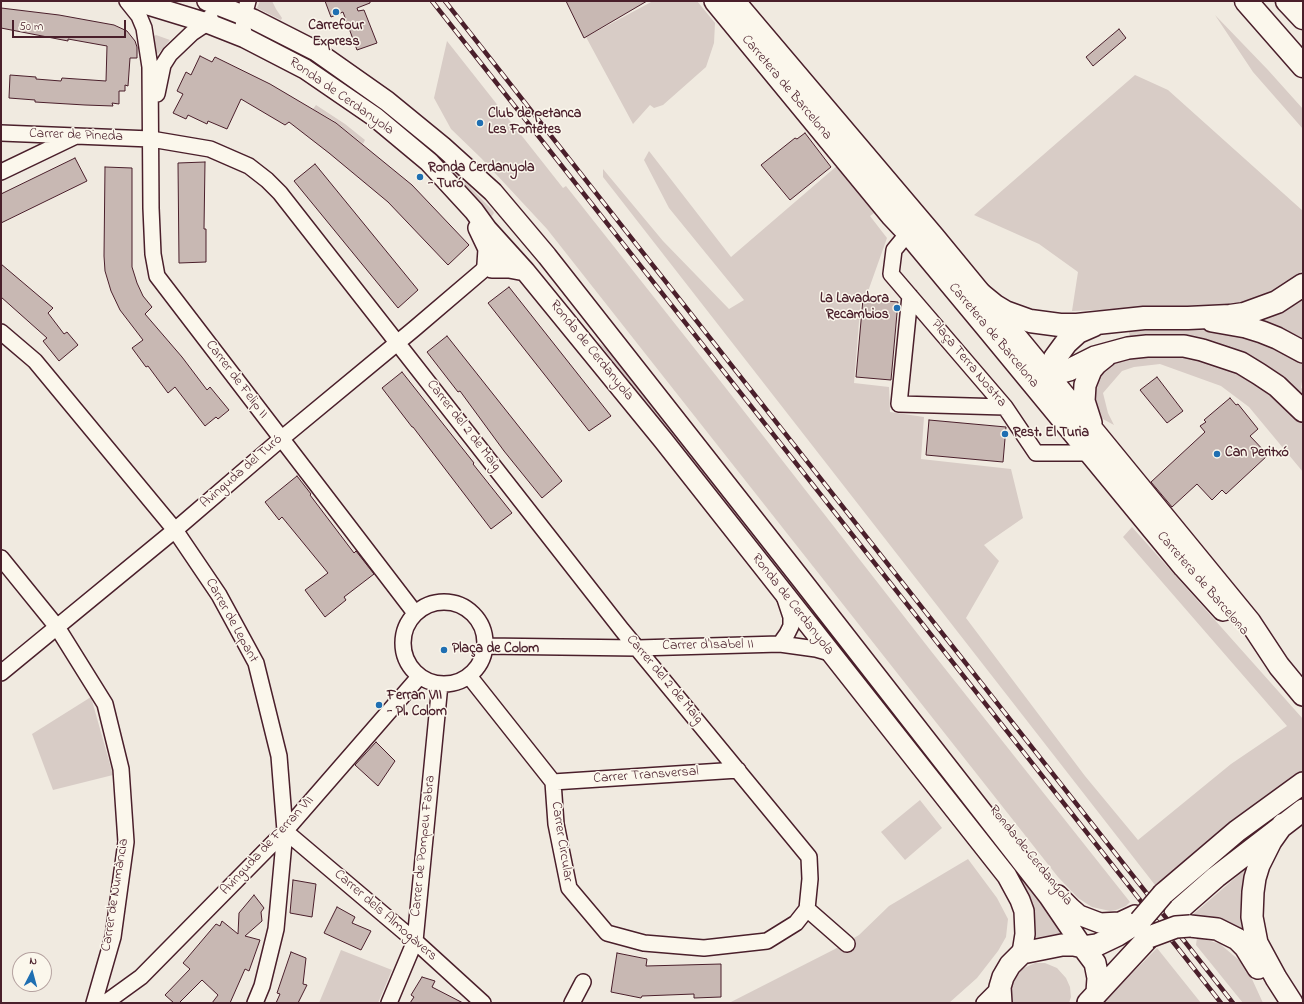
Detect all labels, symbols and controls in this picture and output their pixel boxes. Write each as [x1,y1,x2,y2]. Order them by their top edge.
marker: Carrefour Express [331,7,341,17]
scale bar [14,12,128,38]
text: 50 m [19,18,43,36]
place label: Carrefour Express [308,19,364,52]
street label: Carretera de Barcelona [737,32,835,144]
street label: Ronda de Cerdanyola [285,55,397,139]
place label: Club de petanca Les Fontetes [488,107,581,140]
marker: Club de petanca Les Fontetes [475,118,485,128]
street label: Carrer de Pineda [29,126,123,146]
place label: Ronda Cerdanyola - Turó [428,161,534,194]
marker: Ronda Cerdanyola - Turó [415,172,425,182]
street label: Carretera de Barcelona [944,280,1042,392]
place label: La Lavadora Recambios [820,292,889,324]
street label: Ronda de Cerdanyola [545,297,637,405]
marker: La Lavadora Recambios [892,303,902,313]
street label: Plaça Terra Nostra [927,317,1009,411]
street label: Carrer de Felip II [201,338,271,422]
street label: Carrer del 2 de Maig [422,377,504,475]
place label: Rest. El Turia [1013,426,1089,442]
marker: Rest. El Turia [1000,429,1010,439]
street label: Avinguda del Turó [197,432,287,512]
place label: Can Peritxó [1225,446,1289,462]
marker: Can Peritxó [1212,449,1222,459]
street label: Carretera de Barcelona [1152,529,1252,639]
street label: Ronda de Cerdanyola [747,551,837,659]
street label: Carrer de Lepant [201,576,261,666]
street label: Carrer del 2 de Maig [622,632,706,728]
street label: Carrer d'Isabel II [662,637,754,655]
place label: Plaça de Colom [452,642,539,658]
marker: Plaça de Colom [439,645,449,655]
place label: Ferran VII - Pl. Colom [387,689,447,722]
marker: Ferran VII - Pl. Colom [374,700,384,710]
street label: Carrer Transversal [593,764,699,788]
street label: Carrer de Pompeu Fabra [408,774,440,918]
street label: Avinguda de Ferran VII [218,793,318,899]
street label: Carrer Circular [546,801,576,883]
street label: Ronda de Cerdanyola [984,802,1076,910]
street label: Carrer de Numància [99,837,133,953]
street label: Carrer dels Almogàvers [330,867,440,965]
north arrow [12,952,52,992]
text: N [29,953,38,969]

